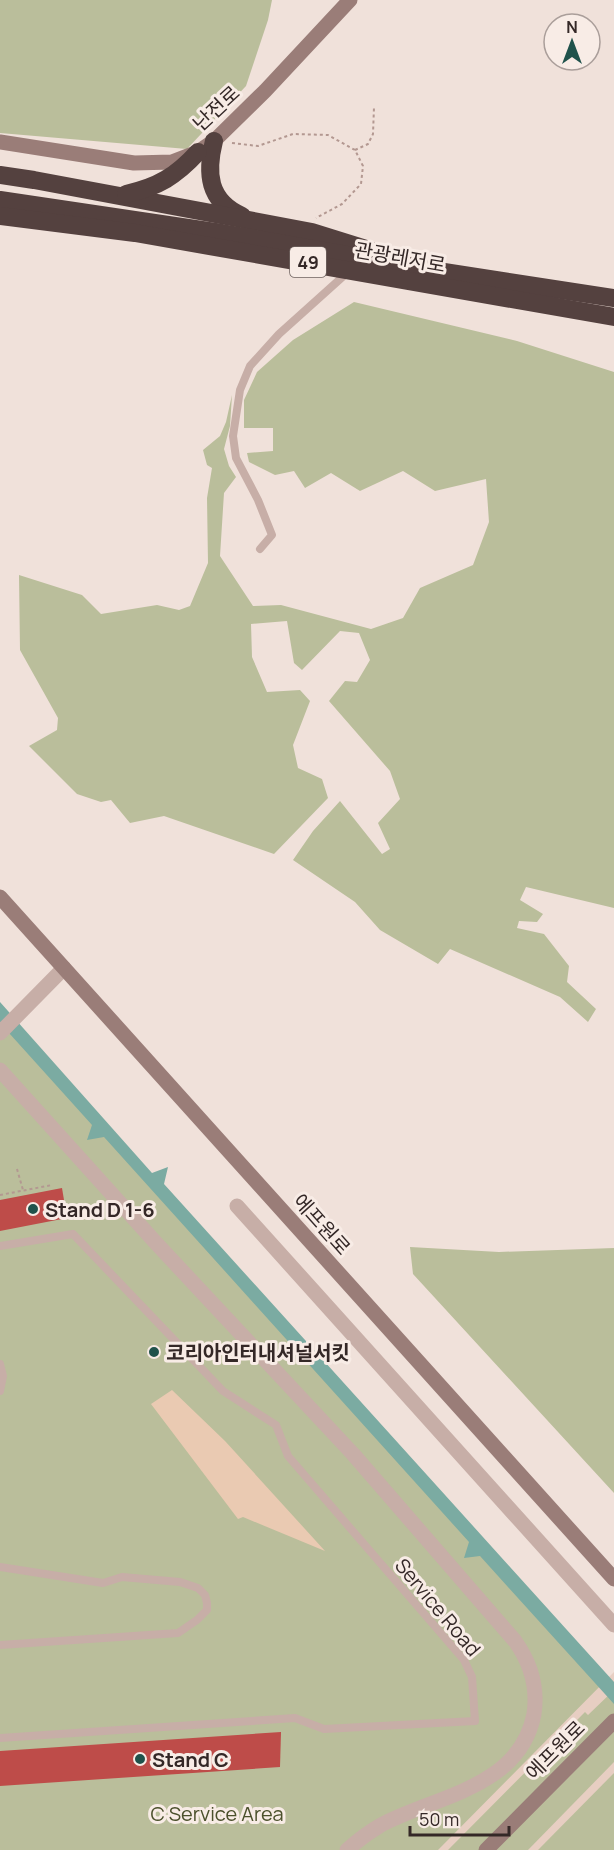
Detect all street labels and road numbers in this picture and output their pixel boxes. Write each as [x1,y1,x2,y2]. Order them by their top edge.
street label: 난전로 [187,79,245,137]
street label: 관광레저로 [352,236,448,278]
road number: 49 [290,247,326,277]
street label: 에프원로 [287,1188,357,1260]
street label: Service Road [389,1552,487,1662]
street label: 에프원로 [519,1714,591,1786]

